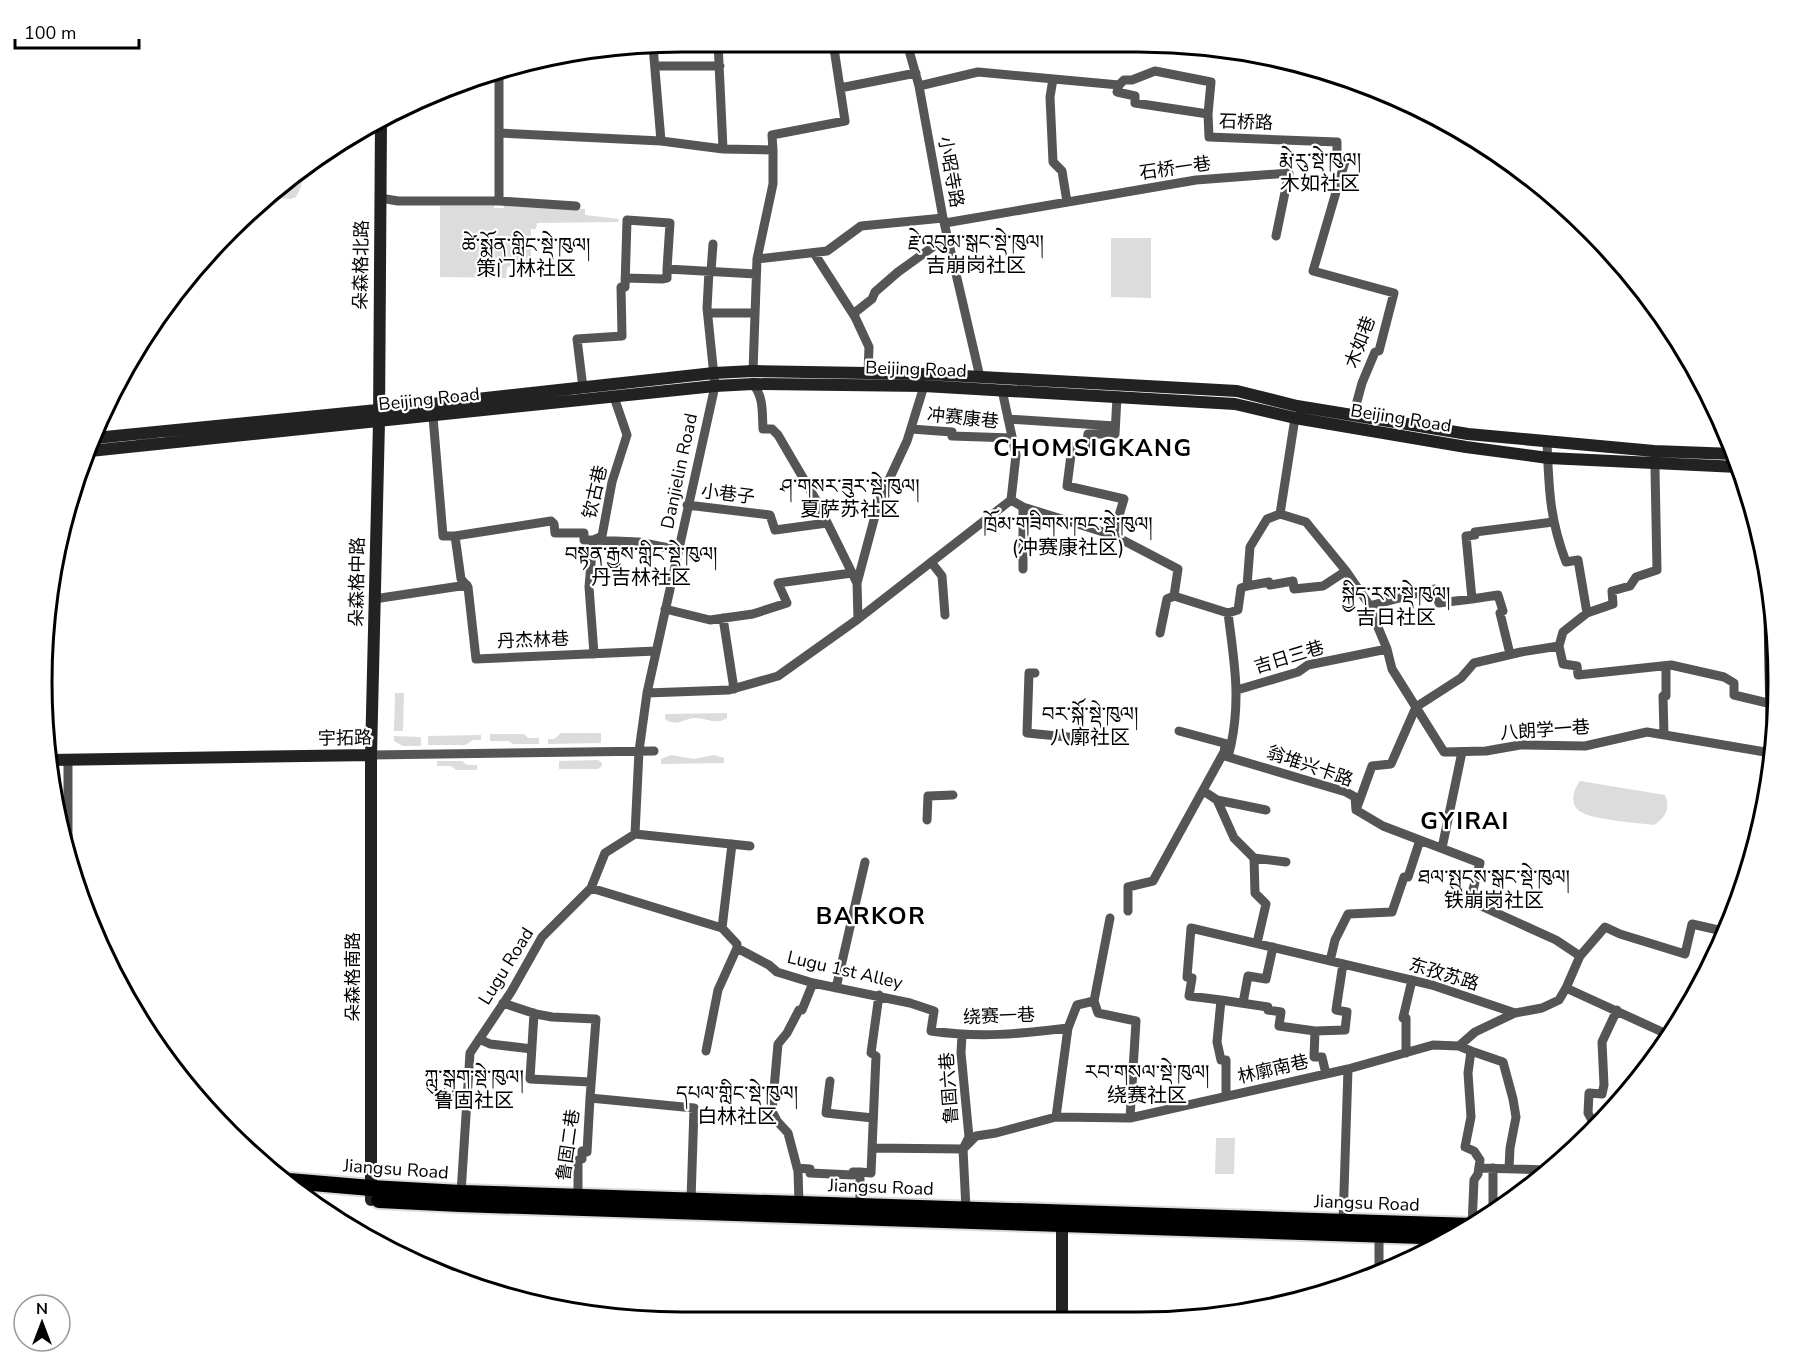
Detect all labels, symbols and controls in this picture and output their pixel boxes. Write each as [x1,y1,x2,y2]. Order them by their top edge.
scale bar [15,12,140,50]
text: 100 m [24,21,76,45]
street label: 石桥路 [1219,109,1273,135]
street label: 小昭寺路 [933,134,969,210]
district label: རྨེ་རུ་སྡེ་ཁུལ། 木如社区 [1279,145,1361,197]
street label: 石桥一巷 [1138,151,1212,185]
street label: 朵森格北路 [348,220,374,310]
district label: རྗེ་འབུམ་སྒང་སྡེ་ཁུལ། 吉崩岗社区 [908,227,1044,279]
district label: ཚེ་སྨོན་གླིང་སྡེ་ཁུལ། 策门林社区 [462,230,590,282]
street label: 木如巷 [1339,312,1381,372]
street label: Beijing Road [865,355,967,383]
street label: Beijing Road [377,382,481,416]
street label: Beijing Road [1349,398,1453,438]
street label: 冲赛康巷 [926,402,1000,434]
street label: Danjielin Road [655,411,703,531]
district label: CHOMSIGKANG [993,432,1193,464]
street label: 钦古巷 [577,463,613,521]
district label: ཤ་གསར་ཟུར་སྡེ་ཁུལ། 夏萨苏社区 [779,471,920,523]
street label: 小巷子 [700,479,756,509]
district label: ཁྲོམ་གཟིགས་ཁང་སྡེ་ཁུལ། (冲赛康社区) [983,509,1153,561]
street label: 朵森格中路 [344,537,370,627]
district label: བསྟན་རྒྱས་གླིང་སྡེ་ཁུལ། 丹吉林社区 [564,539,718,591]
district label: སྐྱིད་རས་སྡེ་ཁུལ། 吉日社区 [1341,579,1451,631]
street label: 丹杰林巷 [497,627,569,653]
street label: 吉日三巷 [1251,635,1327,679]
district label: བར་སྐོ་སྡེ་ཁུལ། 八廓社区 [1042,697,1138,751]
street label: 八朗学一巷 [1499,715,1591,745]
street label: 宇拓路 [318,726,372,750]
street label: 翁堆兴卡路 [1264,740,1356,792]
district label: GYIRAI [1420,805,1510,837]
district label: ཐལ་སྤུངས་སྒང་སྡེ་ཁུལ། 铁崩岗社区 [1418,862,1570,914]
district label: BARKOR [816,900,926,932]
street label: Lugu Road [473,923,539,1009]
street label: 朵森格南路 [341,932,365,1022]
street label: Lugu 1st Alley [785,945,906,995]
street label: 东孜苏路 [1406,952,1482,996]
street label: 绕赛一巷 [963,1003,1035,1029]
street label: 林廓南巷 [1235,1049,1311,1089]
street label: 鲁固六巷 [935,1051,963,1125]
district label: རབ་གསལ་སྡེ་ཁུལ། 绕赛社区 [1084,1057,1210,1109]
district label: ཀླུ་སྒུག་སྡེ་ཁུལ། 鲁固社区 [424,1062,524,1114]
district label: དཔལ་གླིང་སྡེ་ཁུལ། 白林社区 [676,1078,798,1130]
street label: 鲁固二巷 [551,1108,585,1182]
street label: Jiangsu Road [341,1153,450,1185]
street label: Jiangsu Road [827,1173,934,1201]
street label: Jiangsu Road [1313,1189,1420,1217]
north arrow [12,1293,72,1353]
text: N [36,1298,48,1320]

